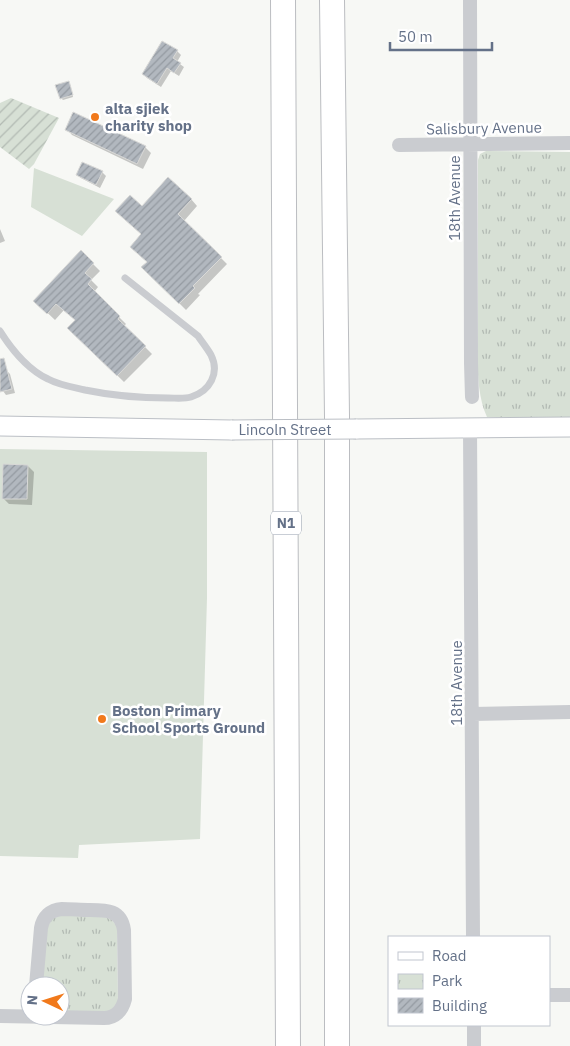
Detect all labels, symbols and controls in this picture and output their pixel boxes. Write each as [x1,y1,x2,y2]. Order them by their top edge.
scale bar [390,20,492,52]
text: 50 m [398,27,433,46]
place label: alta sjiek charity shop [105,99,192,135]
marker: alta sjiek charity shop [89,111,101,123]
street label: Salisbury Avenue [426,117,542,139]
street label: 18th Avenue [445,155,464,241]
street label: Lincoln Street [239,420,331,439]
road number: N1 [271,512,301,534]
street label: 18th Avenue [447,640,466,726]
place label: Boston Primary School Sports Ground [112,701,265,737]
marker: Boston Primary School Sports Ground [96,713,108,725]
legend [388,936,550,1026]
text: Road [432,946,467,965]
text: Park [432,971,462,990]
north arrow [20,976,70,1026]
text: N [23,994,41,1006]
text: Building [432,996,487,1015]

